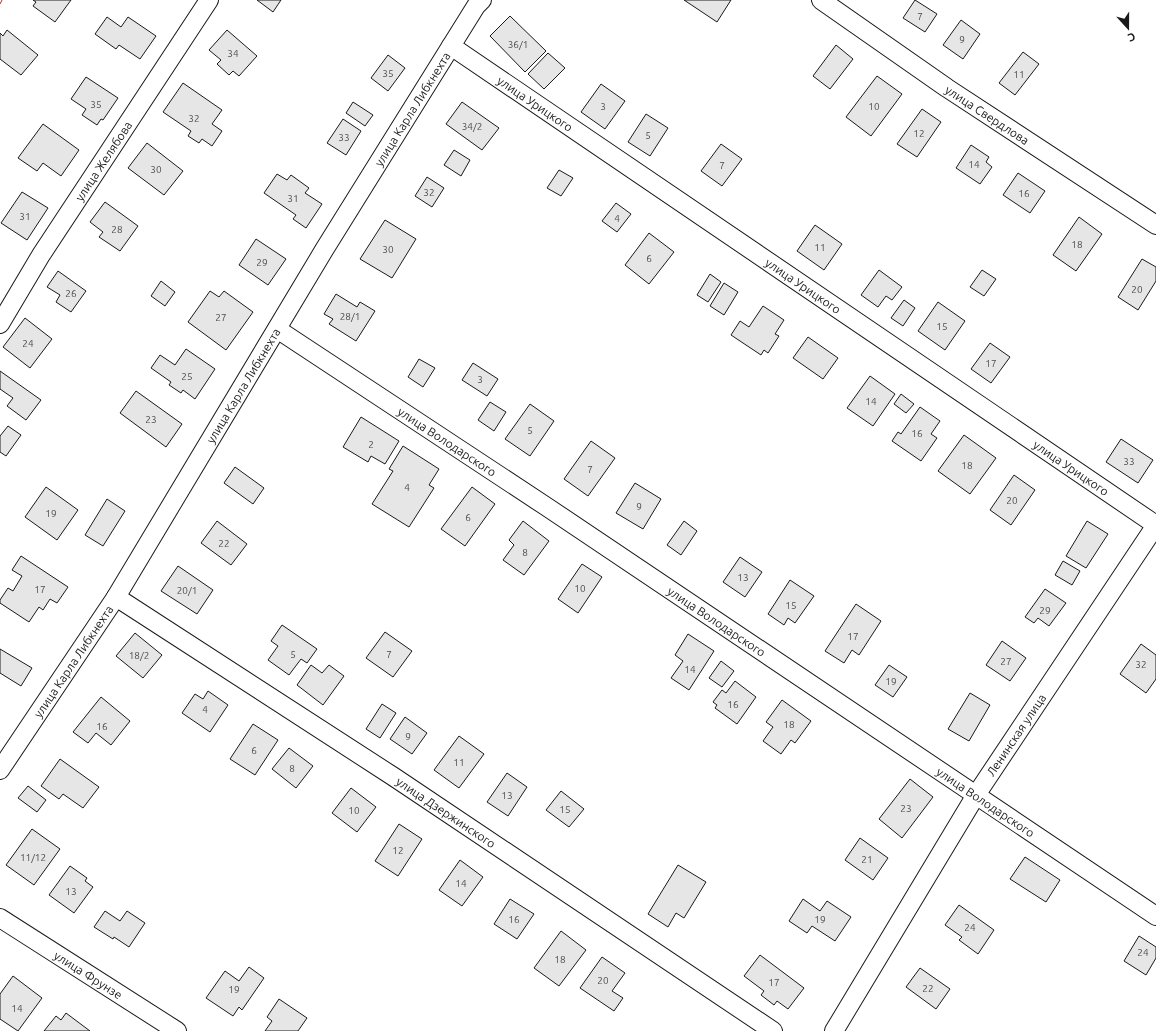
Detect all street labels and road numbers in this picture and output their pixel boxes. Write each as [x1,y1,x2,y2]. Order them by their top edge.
street label: улица Карла Либкнехта [371,50,452,168]
street label: улица Урицкого [495,73,576,134]
street label: улица Свердлова [943,82,1032,147]
street label: улица Желябова [72,119,134,203]
street label: улица Урицкого [763,255,844,316]
street label: улица Карла Либкнехта [203,325,282,445]
street label: улица Володарского [396,404,499,478]
street label: улица Урицкого [1031,437,1112,498]
street label: улица Володарского [665,584,768,659]
street label: улица Карла Либкнехта [31,603,115,720]
street label: Ленинская улица [984,692,1048,778]
street label: улица Володарского [934,764,1037,839]
street label: улица Дзержинского [394,774,498,850]
street label: улица Фрунзе [52,948,125,1001]

